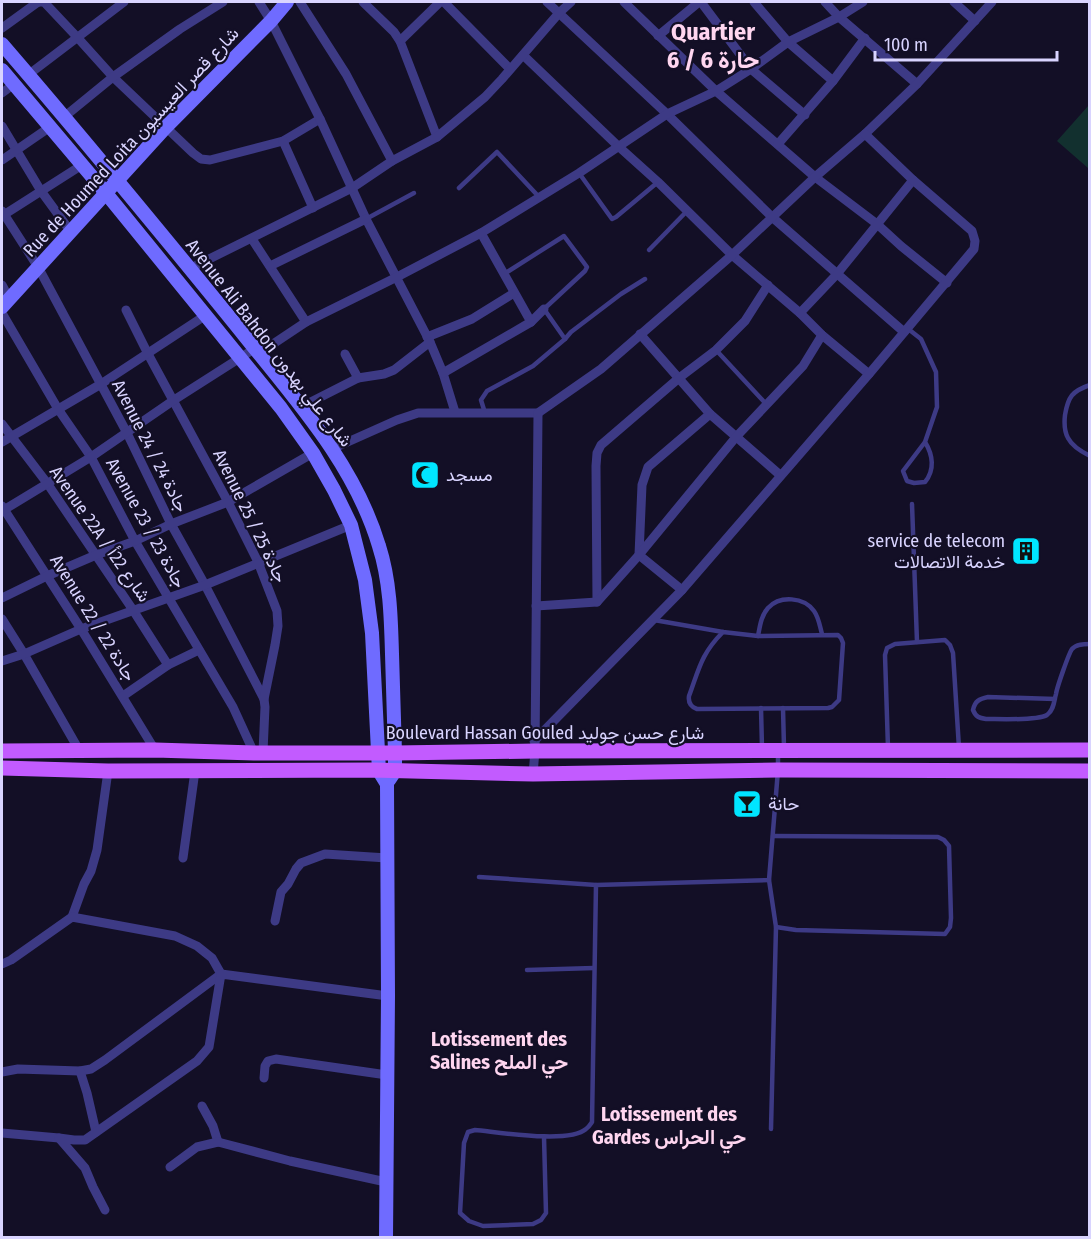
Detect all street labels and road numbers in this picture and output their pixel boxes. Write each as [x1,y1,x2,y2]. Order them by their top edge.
street label: Rue de Houmed Loita شارع قصر العيسيون [18,22,244,262]
street label: Avenue Ali Bahdon شارع علي بهدون [178,235,357,454]
street label: Avenue 24 / جادة 24 [107,376,193,516]
street label: Avenue 25 / جادة 25 [208,446,292,586]
street label: Avenue 23 / جادة 23 [101,454,191,592]
street label: Avenue 22A / شارع 22أ [44,462,155,607]
street label: Avenue 22 / جادة 22 [45,551,141,685]
street label: Boulevard Hassan Gouled شارع حسن جوليد [386,722,704,745]

